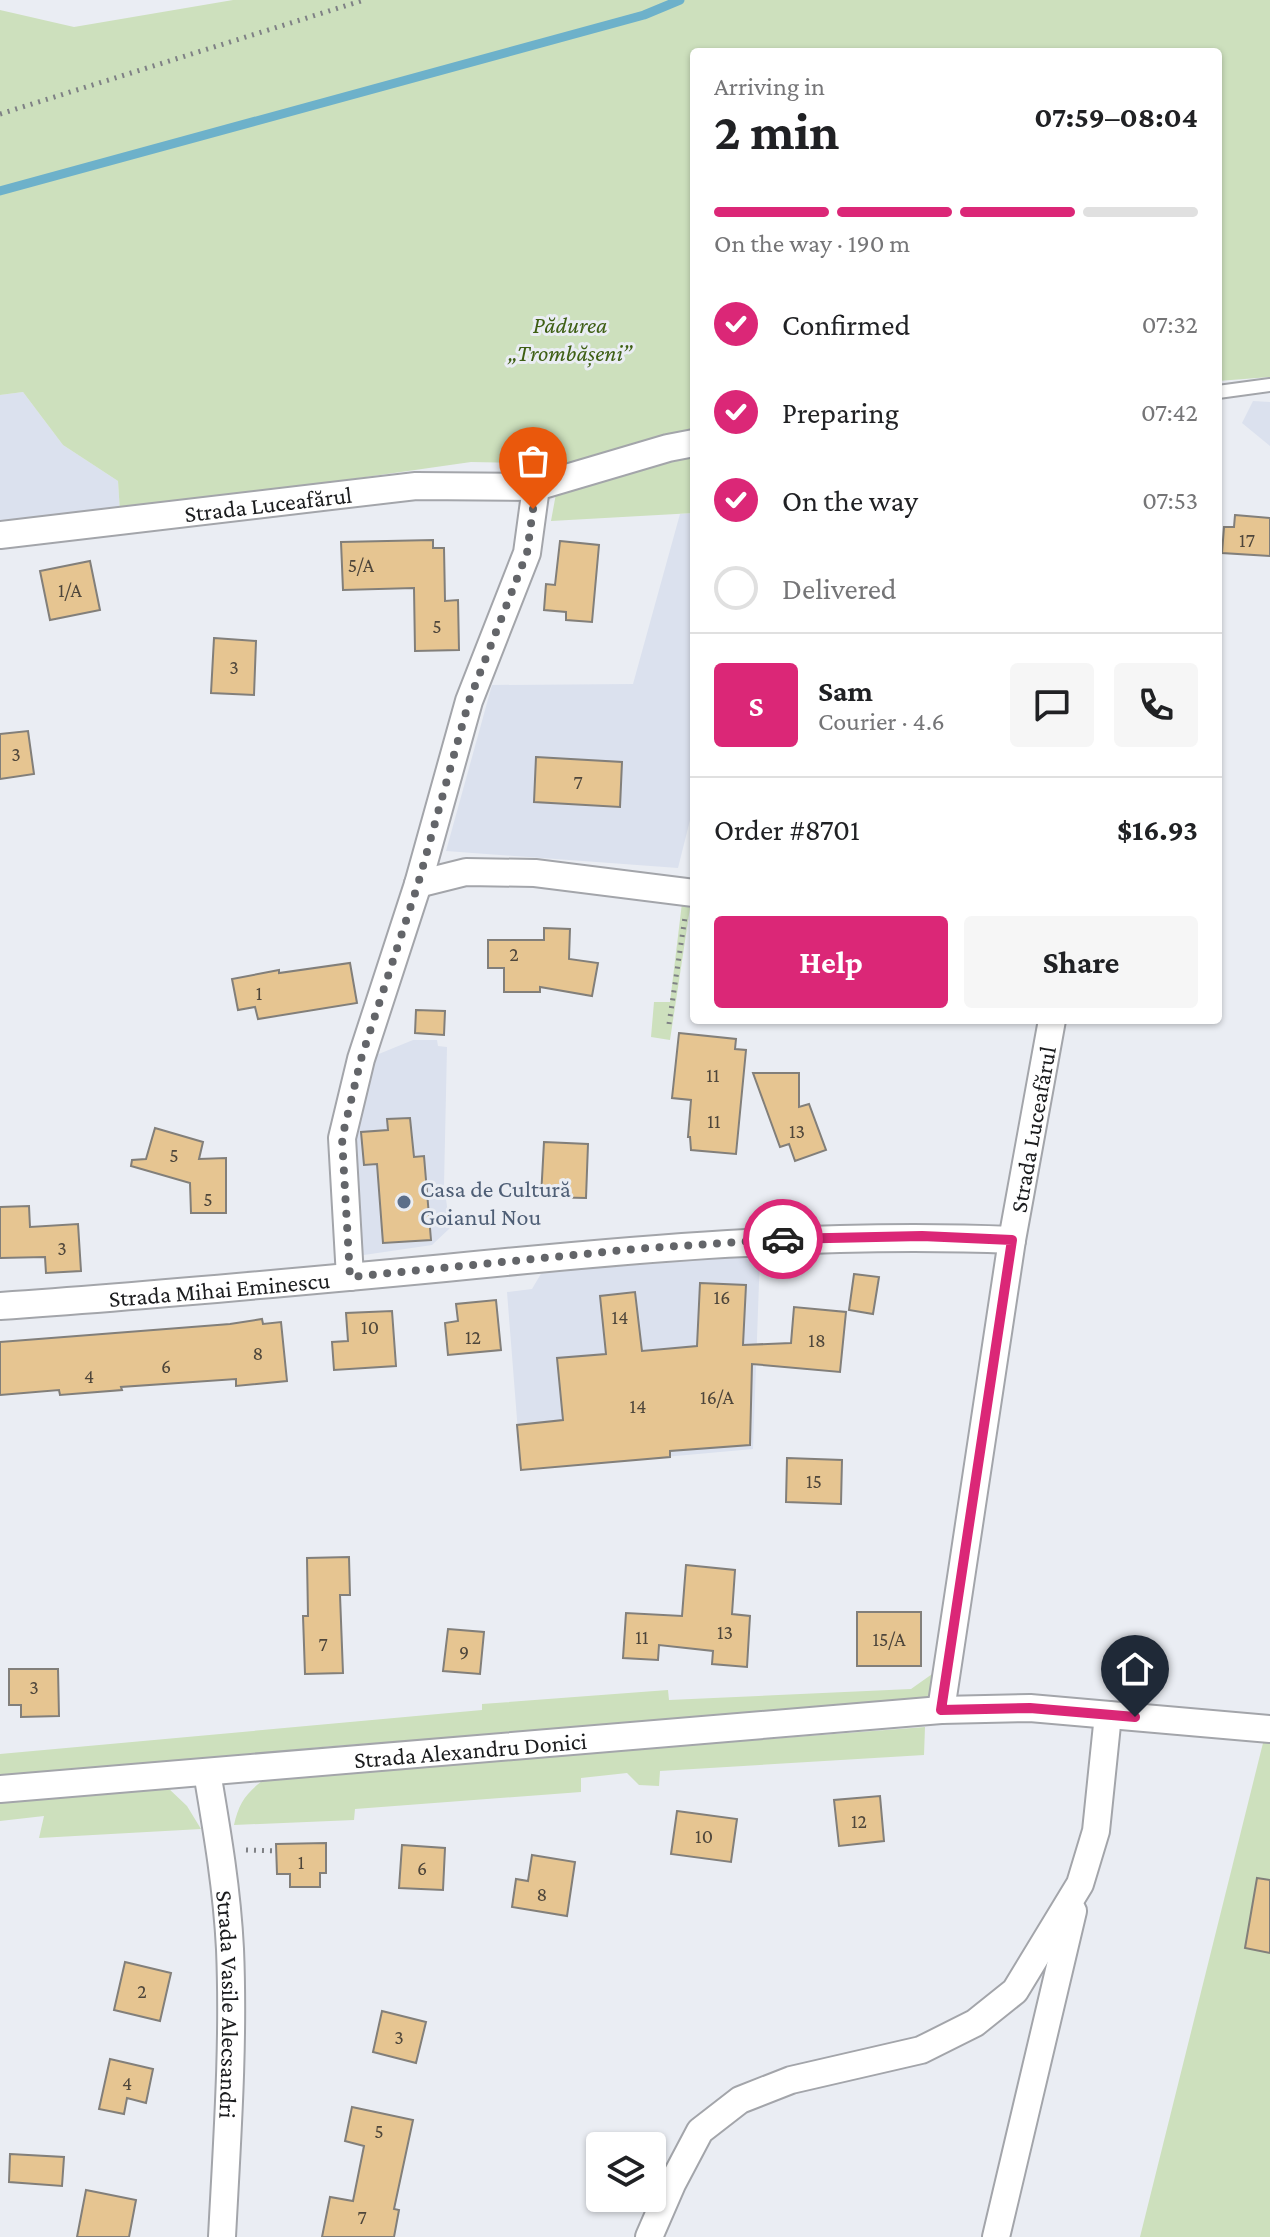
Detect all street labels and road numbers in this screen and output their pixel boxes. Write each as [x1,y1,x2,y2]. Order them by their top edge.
street label: Strada Luceafărul [183,480,353,527]
street label: Strada Luceafărul [1004,1044,1061,1214]
street label: Strada Mihai Eminescu [108,1265,331,1311]
street label: Strada Alexandru Donici [353,1726,588,1773]
street label: Strada Vasile Alecsandri [212,1889,245,2119]

